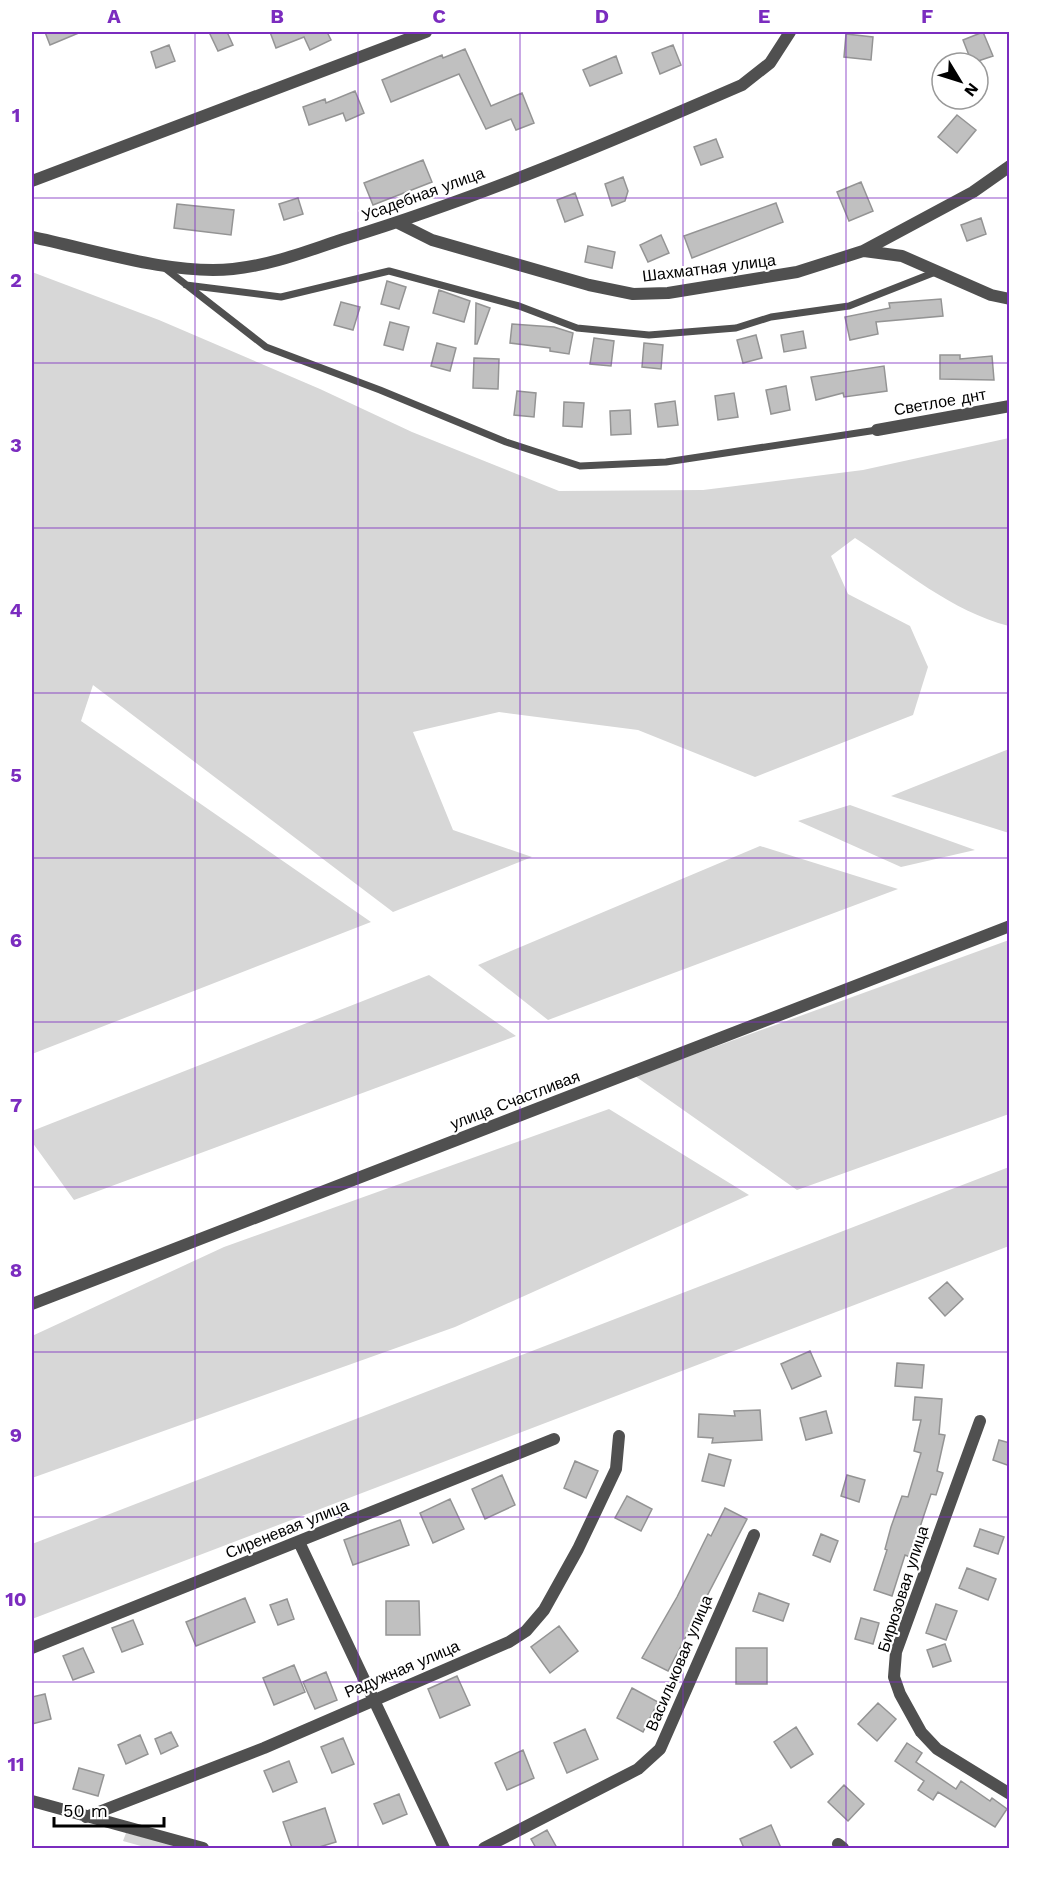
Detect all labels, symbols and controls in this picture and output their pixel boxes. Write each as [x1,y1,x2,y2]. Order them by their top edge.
text: A [107,4,121,28]
text: B [270,4,284,28]
text: C [432,4,446,28]
text: D [595,4,609,28]
text: E [758,4,770,28]
text: F [921,4,933,28]
north arrow [930,51,990,111]
text: N [960,79,983,100]
text: 1 [12,103,20,127]
street label: Усадебная улица [359,163,487,225]
street label: Шахматная улица [641,250,777,286]
text: 2 [10,268,22,292]
street label: Светлое днт [892,384,988,419]
text: 3 [10,433,22,457]
text: 4 [10,598,23,622]
text: 5 [10,763,22,787]
text: 6 [10,928,22,952]
street label: улица Счастливая [448,1067,582,1133]
text: 7 [10,1093,22,1117]
text: 8 [10,1258,22,1282]
text: 9 [10,1423,22,1447]
street label: Сиреневая улица [223,1496,352,1562]
street label: Бирюзовая улица [874,1523,932,1655]
text: 10 [5,1587,27,1611]
street label: Васильковая улица [642,1592,716,1734]
street label: Радужная улица [342,1636,462,1702]
text: 11 [7,1752,25,1776]
scale bar [54,1790,164,1828]
text: 50 m [63,1800,108,1821]

